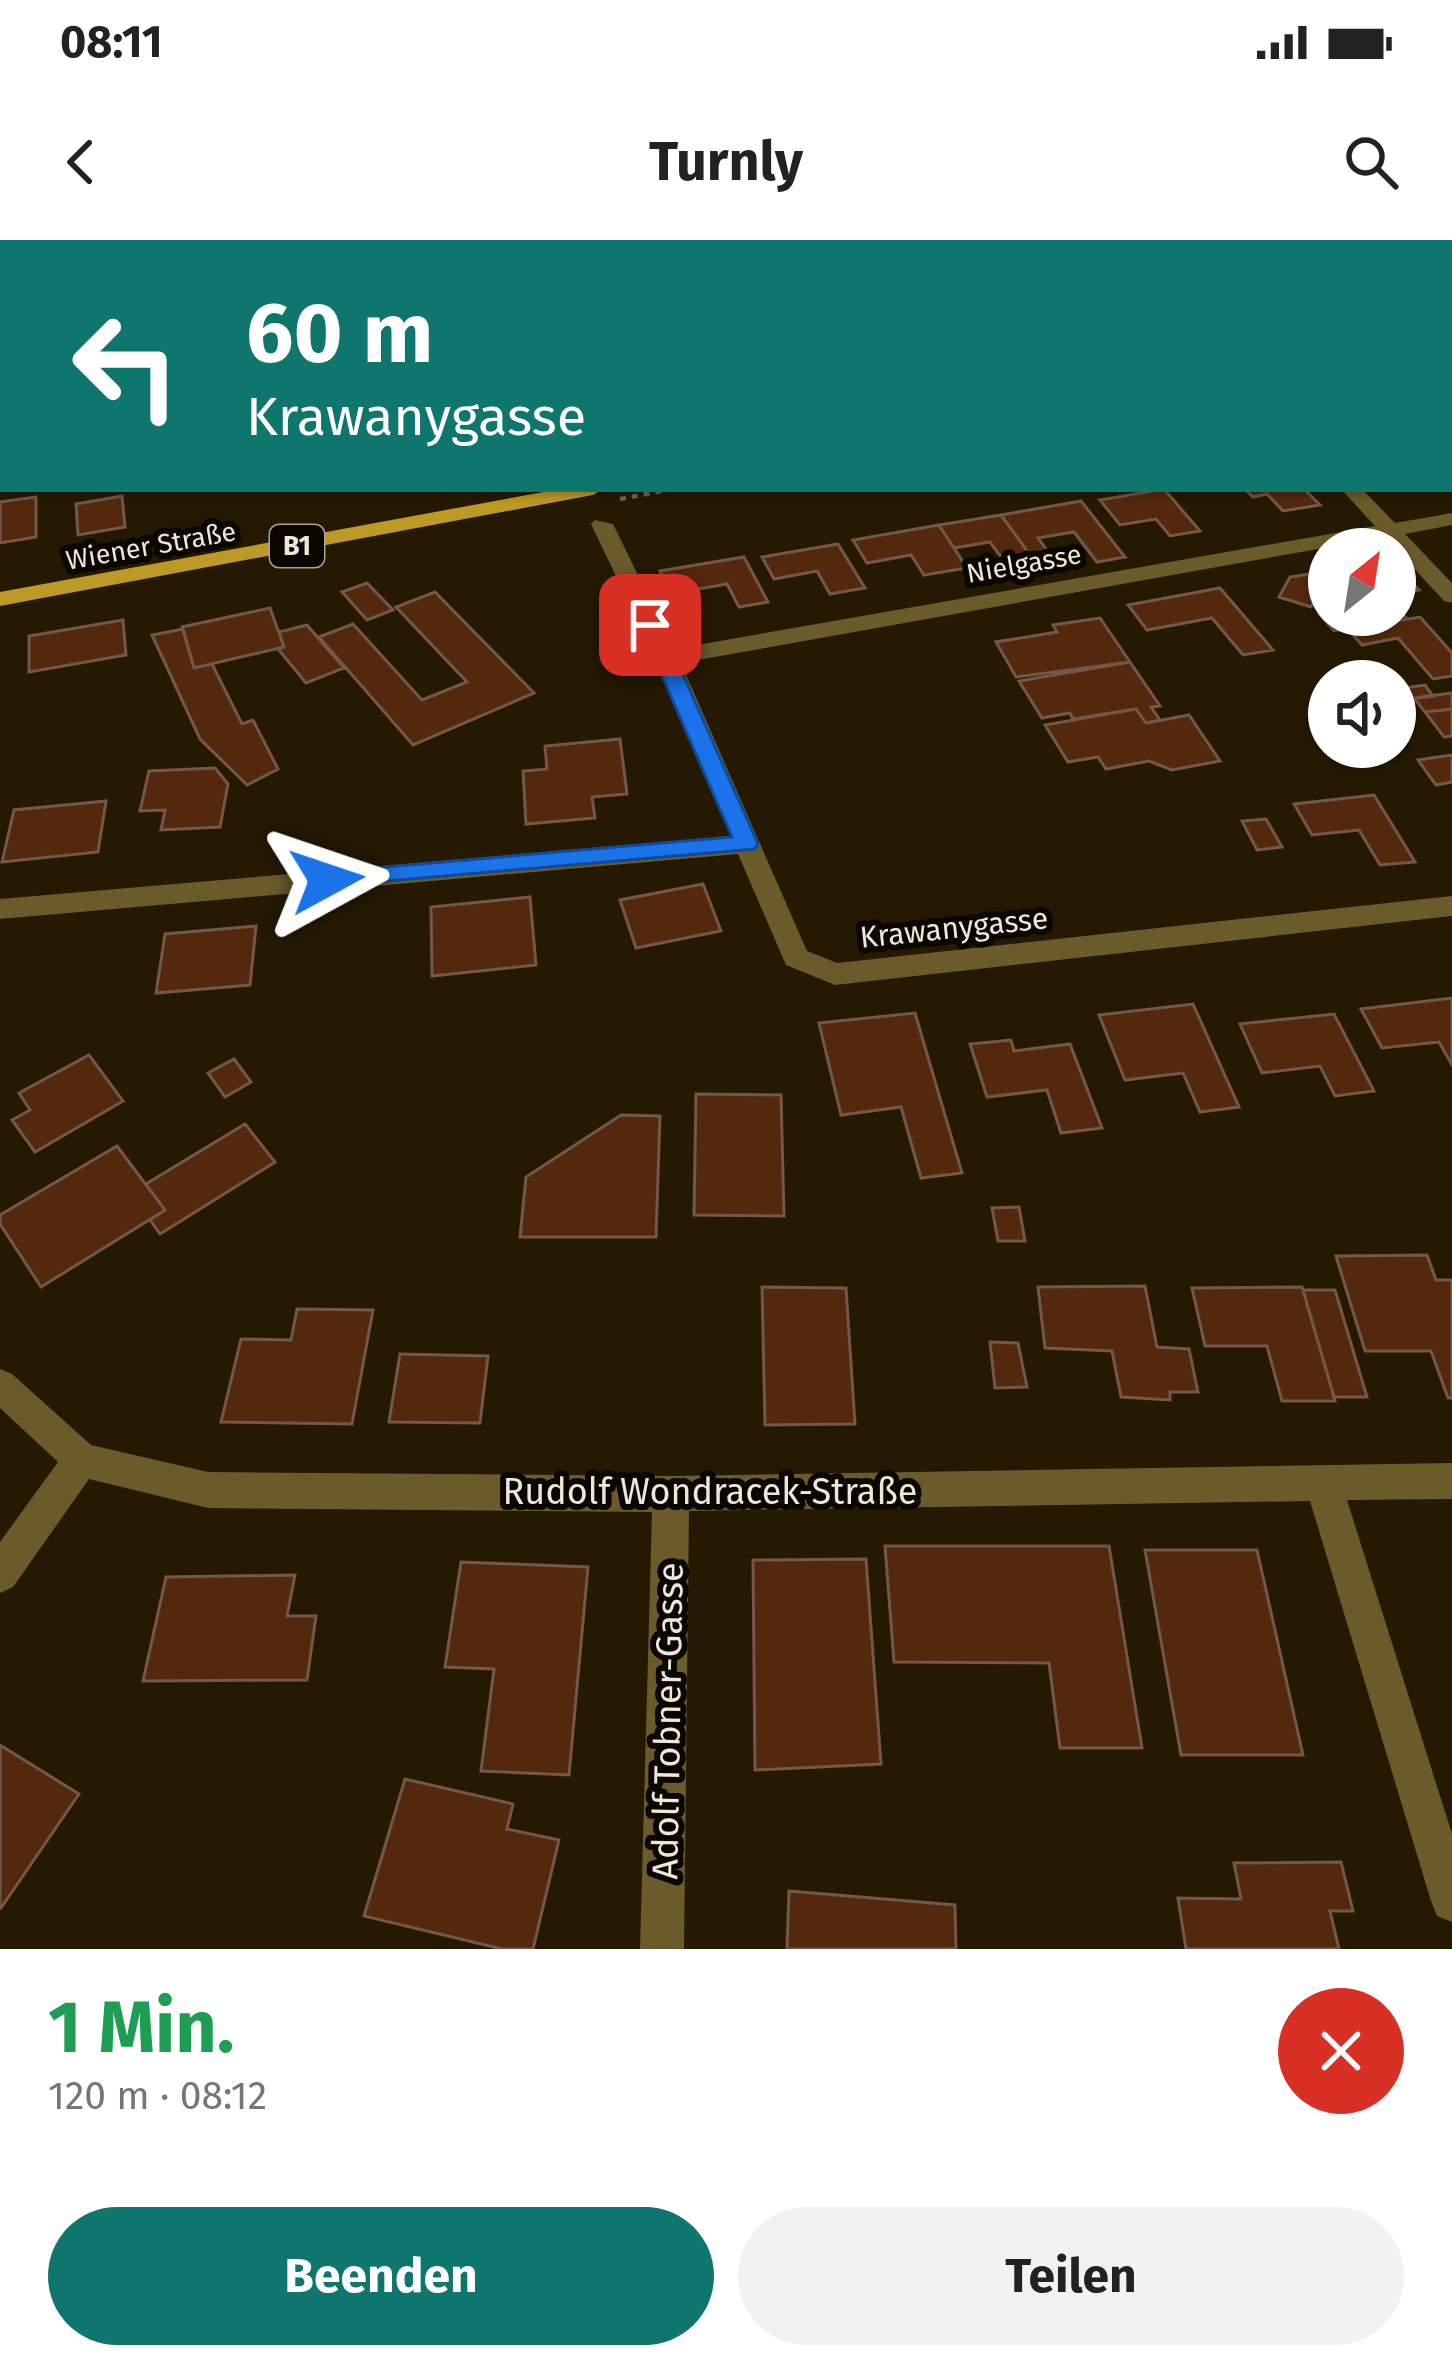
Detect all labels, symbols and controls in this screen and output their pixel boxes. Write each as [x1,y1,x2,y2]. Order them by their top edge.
text: 08:11 [60,15,163,69]
icon: back [48,129,114,195]
icon: search [1338,129,1404,195]
text: Turnly [649,130,803,194]
text: 60 m [246,283,433,384]
icon: left [48,288,204,444]
text: Krawanygasse [246,385,586,449]
street label: Wiener Straße [63,515,239,577]
road number: B1 [270,525,324,567]
north arrow [1308,528,1416,636]
map controls [1308,528,1416,768]
street label: Nielgasse [964,538,1084,590]
pin [599,574,701,676]
icon: arrive [617,592,683,658]
button: sound [1308,660,1416,768]
position arrow [264,817,390,943]
street label: Krawanygasse [858,900,1050,956]
street label: Rudolf Wondracek-Straße [503,1470,917,1514]
street label: Adolf Tobner-Gasse [643,1562,693,1880]
text: 1 Min. [48,1985,234,2071]
button: close [1278,1988,1404,2114]
text: 120 m · 08:12 [48,2073,267,2119]
button: Beenden [48,2207,714,2345]
button: Teilen [738,2207,1404,2345]

